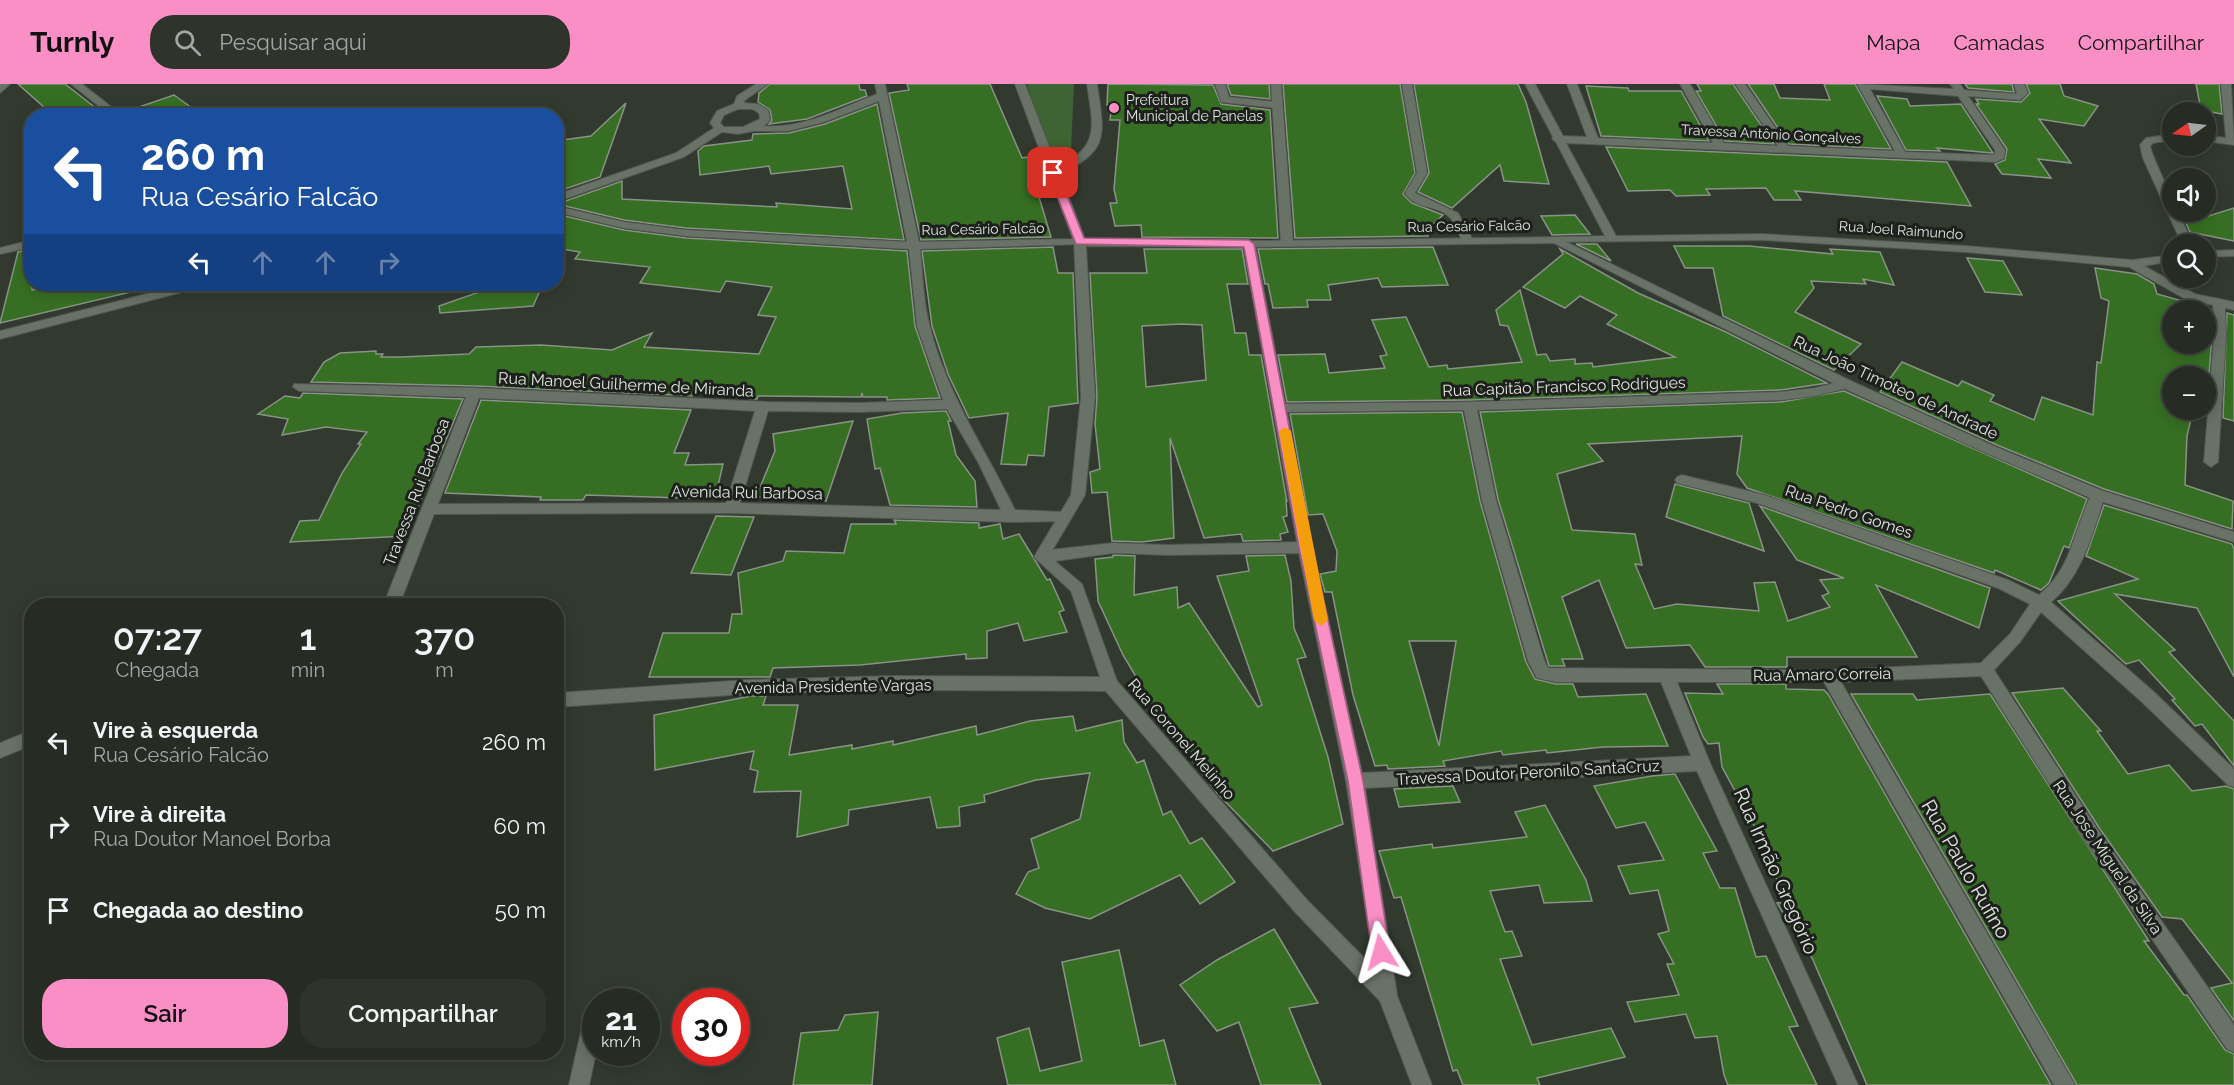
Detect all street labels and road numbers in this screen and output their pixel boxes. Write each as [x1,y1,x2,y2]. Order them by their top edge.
street label: Travessa Antônio Gonçalves [1680,121,1862,147]
street label: Rua Cesário Falcão [1407,217,1531,235]
street label: Rua Joel Raimundo [1838,218,1964,242]
street label: Rua Cesário Falcão [921,220,1045,238]
street label: Rua João Timoteo de Andrade [1791,332,2001,443]
street label: Rua Manoel Guilherme de Miranda [498,368,754,401]
street label: Rua Capitão Francisco Rodrigues [1442,373,1686,400]
street label: Travessa Rui Barbosa [380,416,453,569]
street label: Rua Pedro Gomes [1783,481,1915,542]
street label: Avenida Rui Barbosa [671,482,823,503]
street label: Rua Amaro Correia [1753,664,1891,685]
street label: Avenida Presidente Vargas [735,675,932,698]
street label: Rua Coronel Melinho [1124,675,1239,804]
street label: Travessa Doutor Peronilo SantaCruz [1396,756,1660,789]
street label: Rua Jose Miguel da Silva [2049,777,2166,938]
street label: Rua Irmão Gregório [1729,784,1823,958]
street label: Rua Paulo Rufino [1916,795,2016,943]

